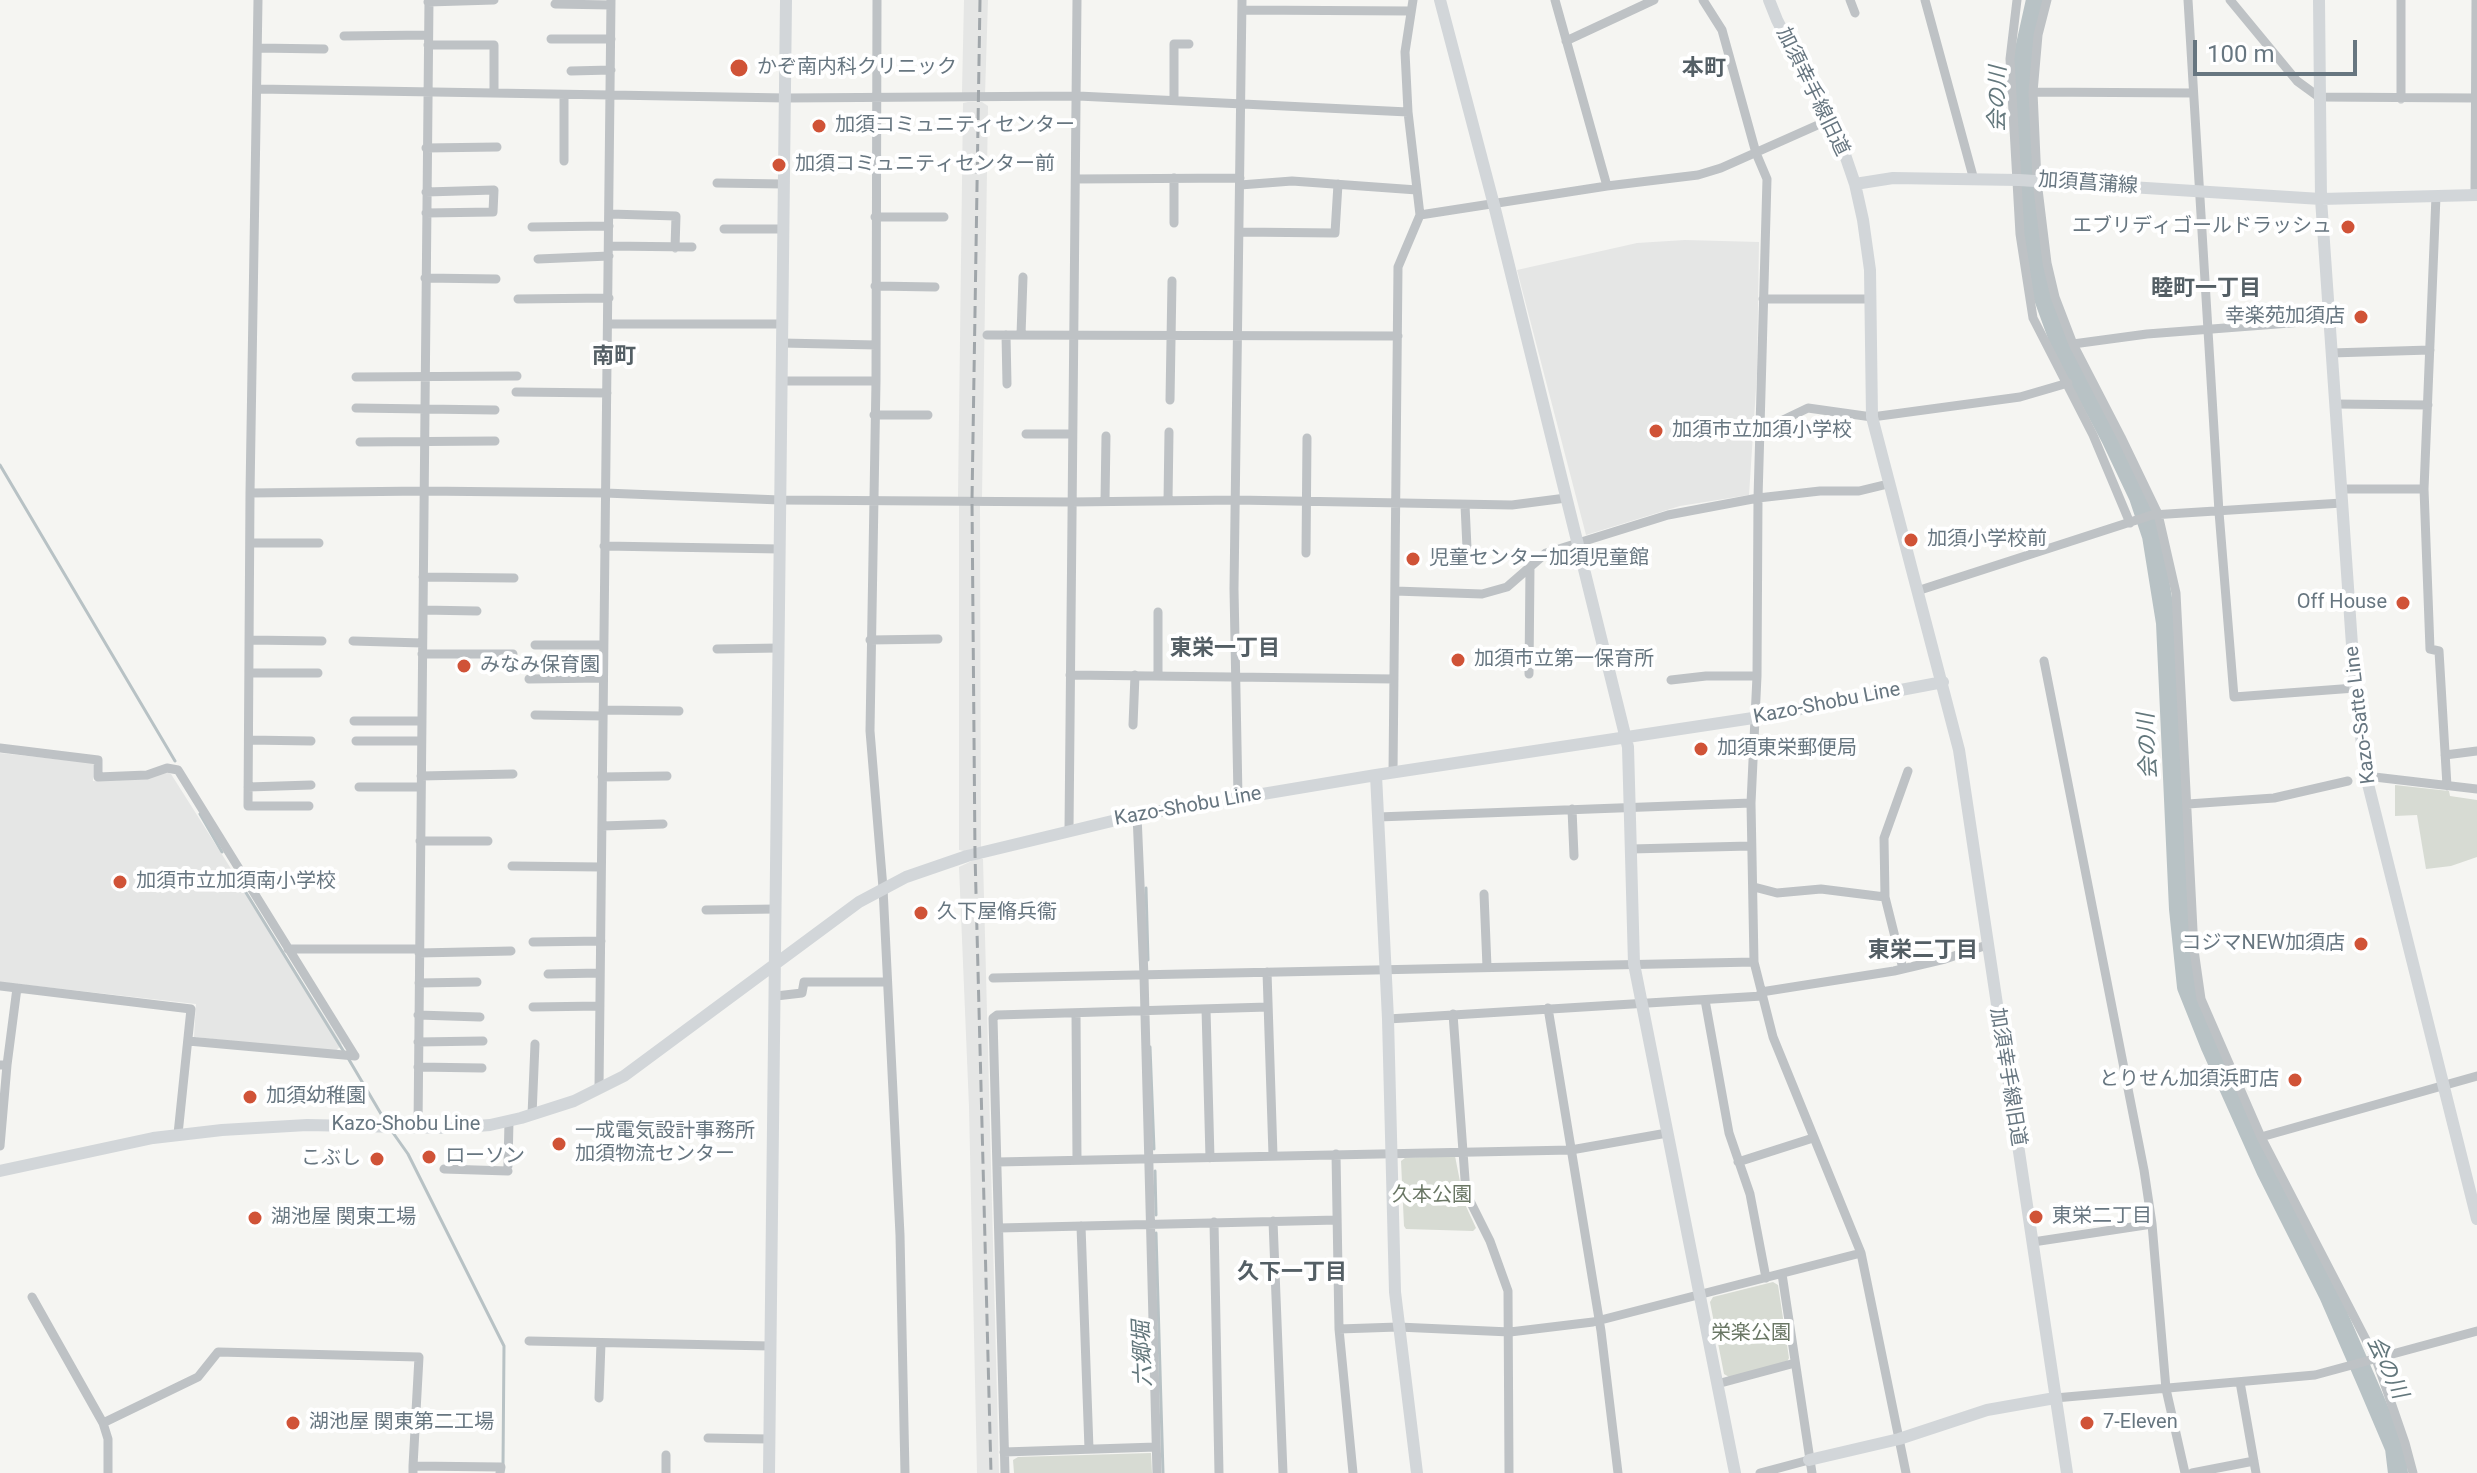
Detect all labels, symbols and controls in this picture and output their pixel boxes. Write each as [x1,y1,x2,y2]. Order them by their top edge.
street label: 加須幸手線旧道 [1771,24,1853,160]
scale bar [2197,24,2361,74]
text: 100 m [2207,40,2274,68]
place label: かぞ南内科クリニック [757,56,957,80]
district label: 本町 [1682,56,1726,82]
marker: かぞ南内科クリニック [728,57,750,79]
water label: 会の川 [1985,66,2013,132]
place label: 加須コミュニティセンター [835,114,1075,138]
marker: 加須コミュニティセンター [810,117,828,135]
place label: 加須コミュニティセンター前 [795,153,1055,177]
marker: 加須コミュニティセンター前 [770,156,788,174]
street label: 加須菖蒲線 [2037,169,2139,199]
place label: エブリディゴールドラッシュ [2072,215,2332,239]
marker: エブリディゴールドラッシュ [2339,218,2357,236]
district label: 睦町一丁目 [2151,276,2261,302]
place label: 幸楽苑加須店 [2225,305,2345,329]
marker: 幸楽苑加須店 [2352,308,2370,326]
district label: 南町 [592,344,636,370]
place label: 加須市立加須小学校 [1672,419,1852,443]
marker: 加須市立加須小学校 [1647,422,1665,440]
place label: 加須小学校前 [1927,528,2047,552]
marker: 加須小学校前 [1902,531,1920,549]
place label: 児童センター加須児童館 [1429,547,1649,571]
marker: 児童センター加須児童館 [1404,550,1422,568]
place label: Off House [2297,591,2387,615]
marker: Off House [2394,594,2412,612]
district label: 東栄一丁目 [1170,636,1280,662]
street label: Kazo-Satte Line [2341,645,2381,785]
place label: 加須市立第一保育所 [1474,648,1654,672]
marker: 加須市立第一保育所 [1449,651,1467,669]
place label: みなみ保育園 [480,654,600,678]
marker: みなみ保育園 [455,657,473,675]
street label: Kazo-Shobu Line [1752,678,1902,730]
water label: 会の川 [2134,712,2164,780]
place label: 加須東栄郵便局 [1717,737,1857,761]
marker: 加須東栄郵便局 [1692,740,1710,758]
street label: Kazo-Shobu Line [1113,782,1263,832]
place label: 加須市立加須南小学校 [136,870,336,894]
marker: 加須市立加須南小学校 [111,873,129,891]
place label: 久下屋脩兵衞 [937,901,1057,925]
marker: 久下屋脩兵衞 [912,904,930,922]
place label: コジマNEW加須店 [2182,932,2345,956]
marker: コジマNEW加須店 [2352,935,2370,953]
district label: 東栄二丁目 [1868,938,1978,964]
street label: 加須幸手線旧道 [1984,1006,2030,1148]
place label: とりせん加須浜町店 [2099,1068,2279,1092]
marker: とりせん加須浜町店 [2286,1071,2304,1089]
place label: 加須幼稚園 [266,1085,366,1109]
marker: 加須幼稚園 [241,1088,259,1106]
street label: Kazo-Shobu Line [332,1113,480,1137]
place label: 一成電気設計事務所 加須物流センター [575,1120,755,1167]
marker: 一成電気設計事務所 加須物流センター [550,1135,568,1153]
place label: ローソン [445,1145,525,1169]
place label: こぶし [301,1147,361,1171]
marker: ローソン [420,1148,438,1166]
marker: こぶし [368,1150,386,1168]
park label: 久本公園 [1392,1184,1472,1208]
place label: 東栄二丁目 [2052,1205,2152,1229]
place label: 湖池屋 関東工場 [271,1206,416,1230]
marker: 東栄二丁目 [2027,1208,2045,1226]
marker: 湖池屋 関東工場 [246,1209,264,1227]
district label: 久下一丁目 [1237,1260,1347,1286]
water label: 六郷堀 [1130,1321,1158,1387]
park label: 栄楽公園 [1711,1322,1791,1346]
water label: 会の川 [2360,1333,2412,1403]
place label: 湖池屋 関東第二工場 [309,1411,494,1435]
place label: 7-Eleven [2103,1411,2178,1435]
marker: 湖池屋 関東第二工場 [284,1414,302,1432]
marker: 7-Eleven [2078,1414,2096,1432]

